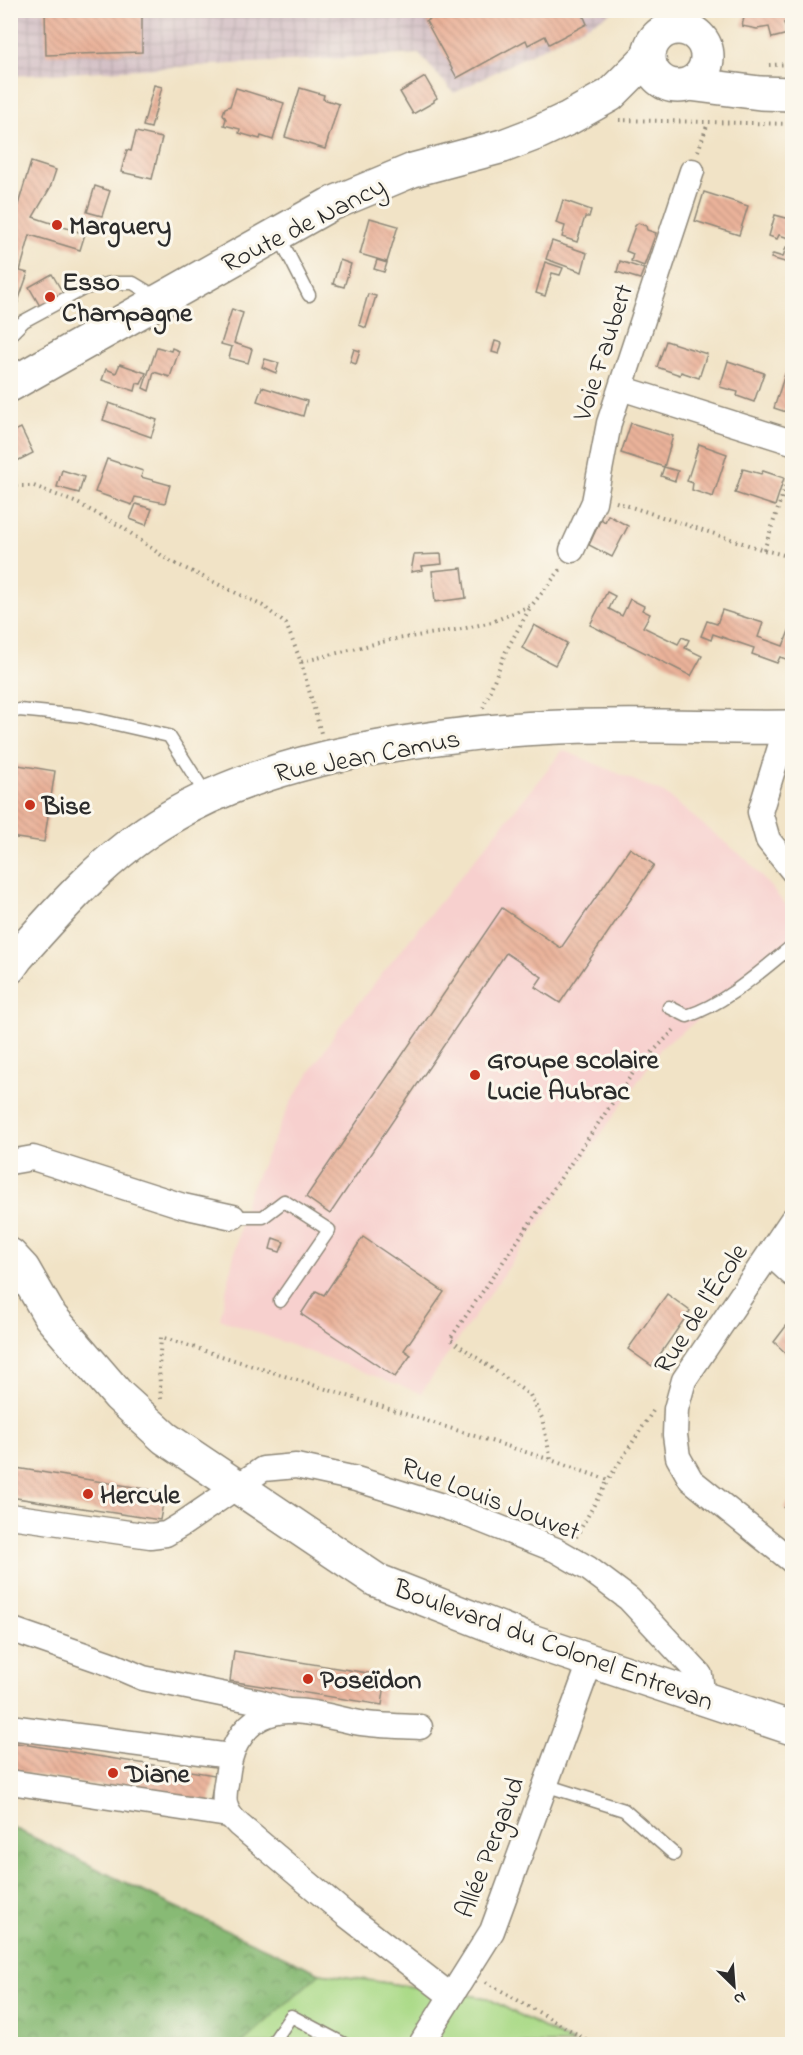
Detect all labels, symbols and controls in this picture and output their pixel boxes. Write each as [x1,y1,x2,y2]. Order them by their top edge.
street label: Route de Nancy [215,168,393,284]
place label: Marguery [69,208,171,248]
marker: Marguery [50,218,64,232]
place label: Esso Champagne [62,264,193,335]
street label: Voie Faubert [564,279,645,427]
marker: Esso Champagne [43,290,57,304]
street label: Rue Jean Camus [271,720,464,795]
place label: Bise [40,788,92,827]
marker: Bise [23,798,37,812]
place label: Groupe scolaire Lucie Aubrac [487,1042,660,1112]
marker: Groupe scolaire Lucie Aubrac [468,1068,482,1082]
street label: Rue de l'École [645,1236,759,1382]
street label: Rue Louis Jouvet [395,1448,585,1552]
place label: Hercule [100,1477,181,1516]
marker: Hercule [81,1487,95,1501]
street label: Boulevard du Colonel Entrevan [387,1570,718,1722]
place label: Poseïdon [320,1662,421,1701]
marker: Poseïdon [301,1672,315,1686]
place label: Diane [123,1756,191,1795]
marker: Diane [106,1766,120,1780]
street label: Allée Pergaud [447,1772,536,1924]
north arrow [704,1956,764,2016]
text: N [729,1985,749,2011]

